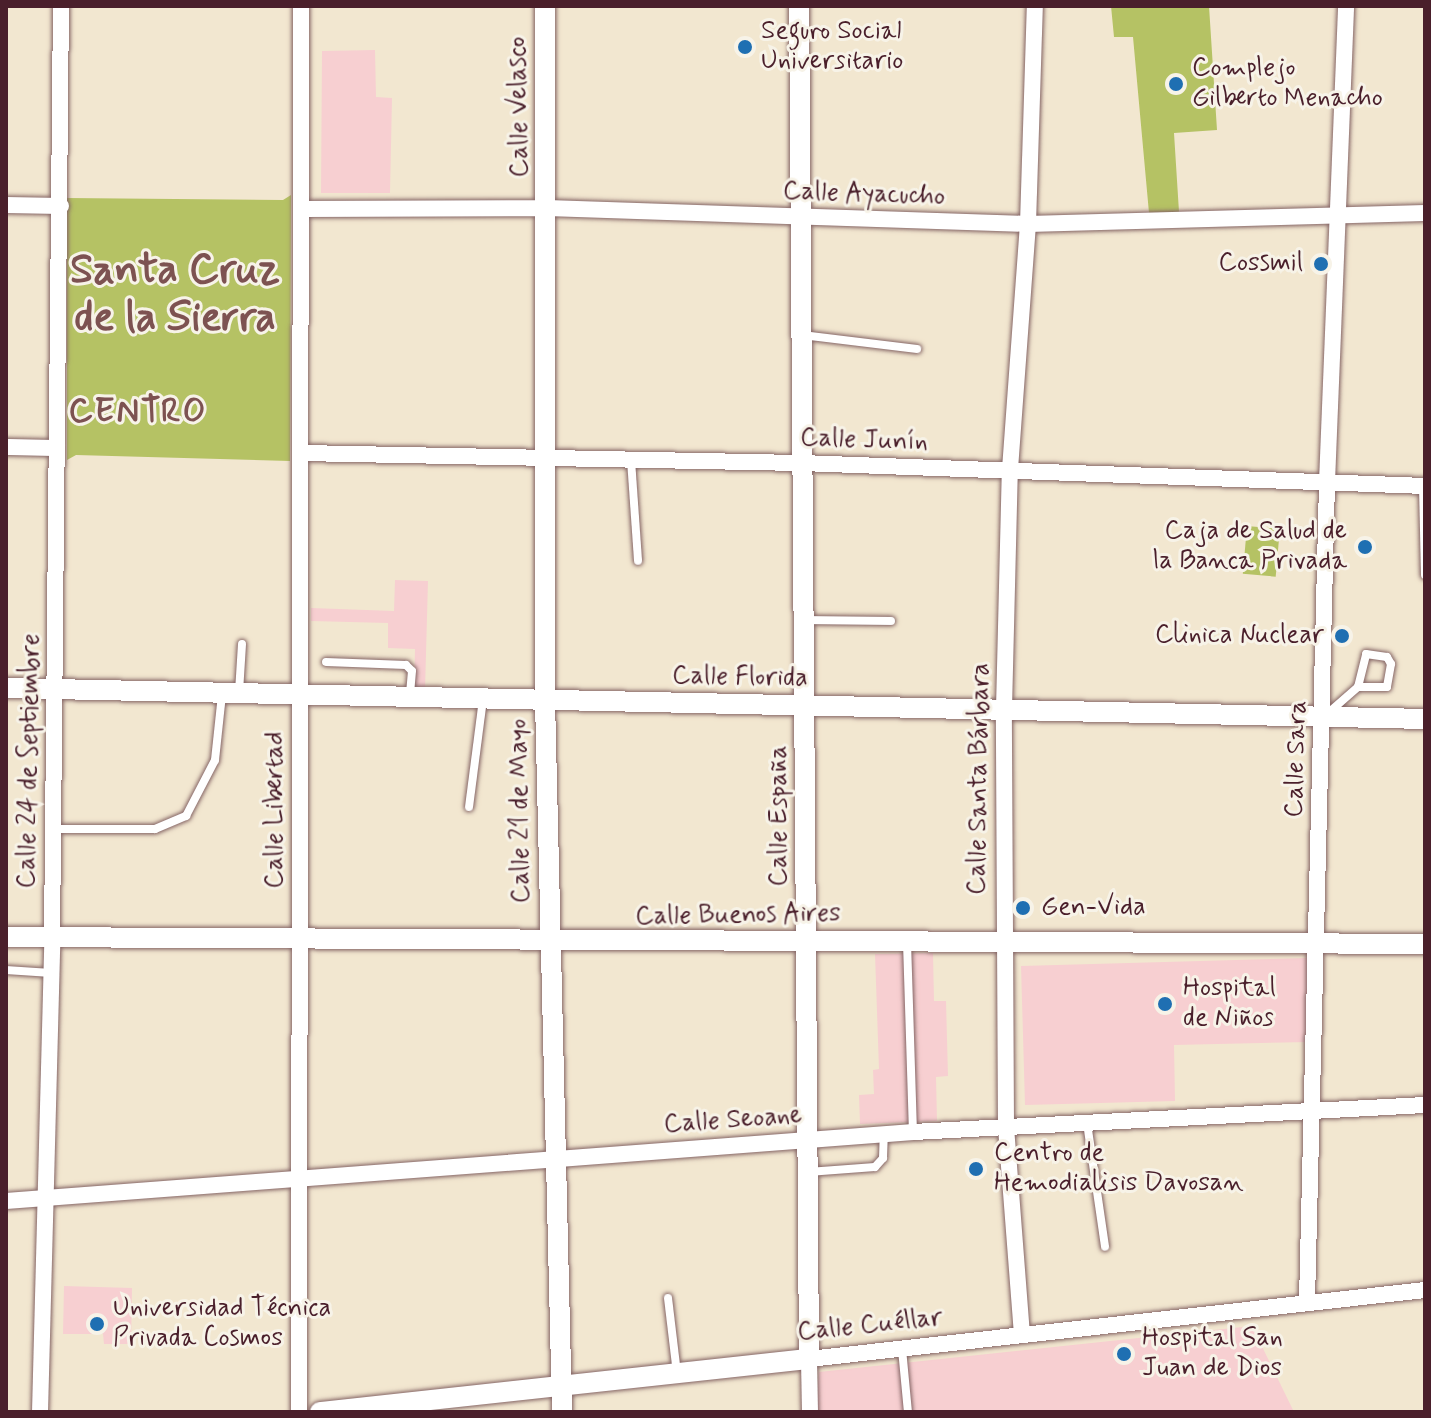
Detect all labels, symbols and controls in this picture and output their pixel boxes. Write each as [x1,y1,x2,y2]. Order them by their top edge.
place label: Seguro Social Universitario [761,16,903,78]
street label: Calle Velasco [503,37,537,177]
marker: Seguro Social Universitario [736,38,754,56]
place label: Complejo Gilberto Menacho [1192,53,1383,114]
marker: Complejo Gilberto Menacho [1167,75,1185,93]
street label: Calle Ayacucho [780,176,948,214]
district label: Santa Cruz de la Sierra [71,246,279,344]
place label: Cossmil [1218,248,1303,280]
marker: Cossmil [1310,253,1332,275]
district label: CENTRO [66,392,210,432]
street label: Calle Junín [801,423,927,459]
place label: Caja de Salud de la Banca Privada [1162,516,1347,578]
marker: Caja de Salud de la Banca Privada [1354,536,1376,558]
place label: Clinica Nuclear [1154,620,1324,652]
marker: Clinica Nuclear [1331,625,1353,647]
street label: Calle 24 de Septiembre [12,632,48,890]
street label: Calle Florida [670,661,810,695]
street label: Calle Santa Bárbara [962,664,998,894]
street label: Calle Sara [1279,702,1315,816]
street label: Calle 21 de Mayo [504,718,538,904]
street label: Calle Libertad [260,731,292,889]
street label: Calle España [764,746,796,886]
place label: Gen-Vida [1041,892,1146,924]
marker: Gen-Vida [1012,897,1034,919]
street label: Calle Buenos Aires [637,899,839,933]
place label: Hospital de Niños [1183,973,1276,1034]
marker: Hospital de Niños [1154,993,1176,1015]
street label: Calle Seoane [661,1100,805,1142]
place label: Centro de Hemodialisis Davosan [994,1138,1238,1200]
marker: Centro de Hemodialisis Davosan [965,1158,987,1180]
place label: Universidad Técnica Privada Cosmos [113,1293,331,1354]
street label: Calle Cuéllar [797,1303,943,1349]
marker: Universidad Técnica Privada Cosmos [88,1315,106,1333]
place label: Hospital San Juan de Dios [1142,1323,1284,1384]
marker: Hospital San Juan de Dios [1113,1343,1135,1365]

